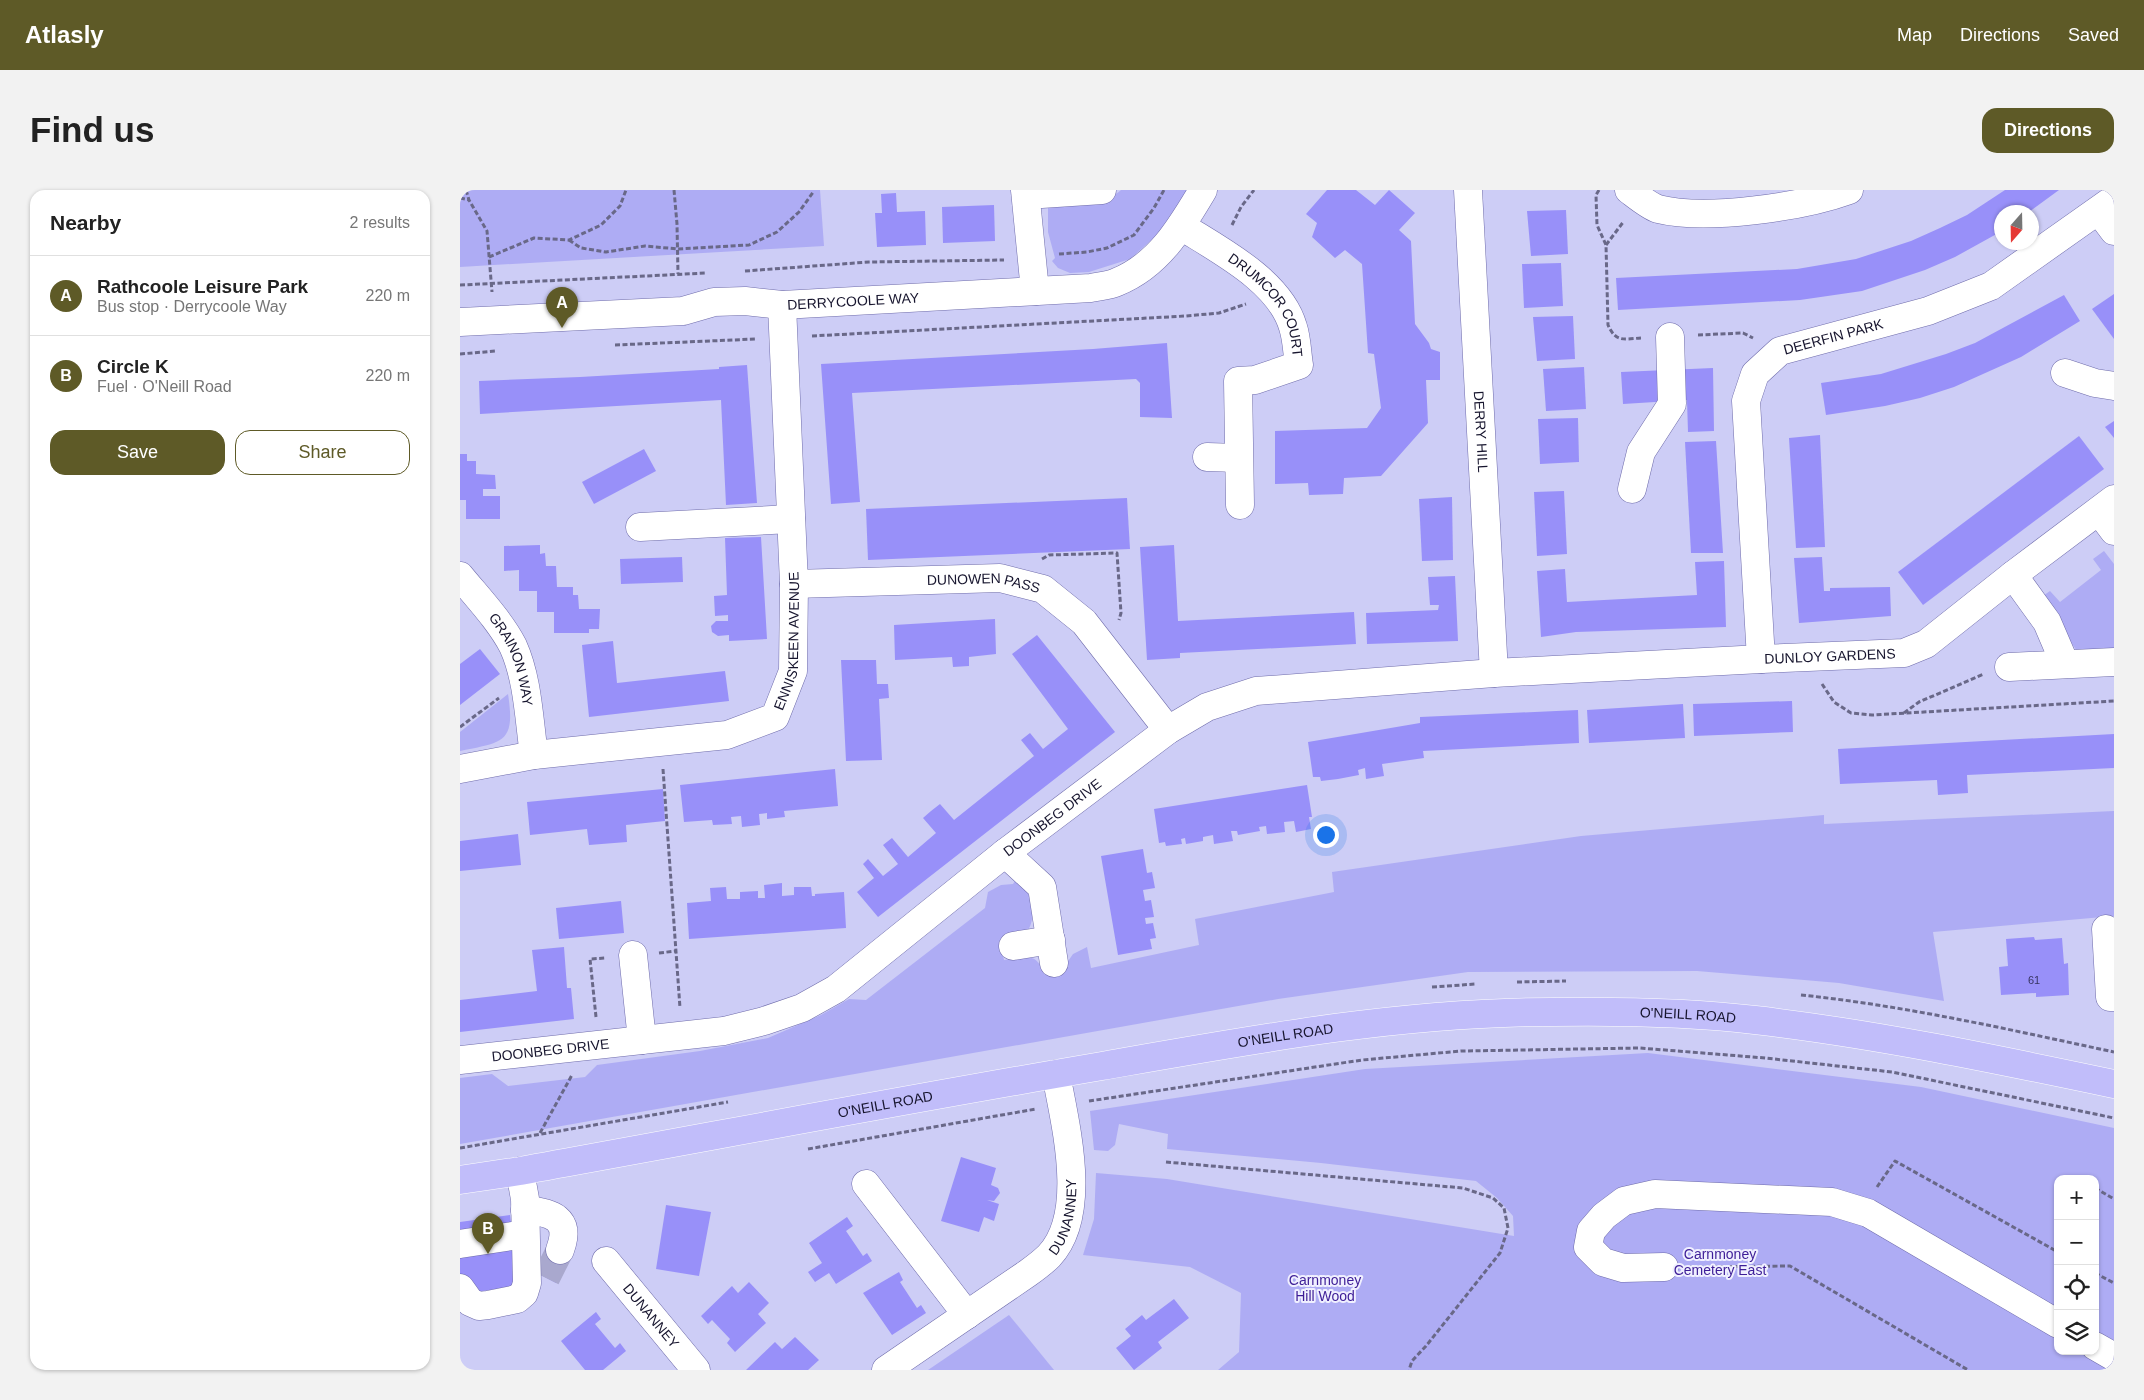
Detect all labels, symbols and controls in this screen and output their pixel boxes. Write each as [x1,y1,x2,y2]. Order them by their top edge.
text: Atlasly [25,21,104,48]
text: Map [1897,25,1932,45]
text: Directions [1960,25,2040,45]
text: Saved [2068,25,2119,45]
button: Directions [1982,108,2114,153]
text: Find us [30,110,154,149]
north arrow [1994,205,2039,250]
text: Nearby [50,211,121,234]
text: 2 results [350,214,410,231]
street label: DRUMCOR COURT [1225,250,1306,358]
text: Rathcoole Leisure Park [97,276,308,297]
text: A [60,287,72,304]
text: 220 m [366,287,410,304]
pin: A [546,287,578,328]
street label: DERRYCOOLE WAY [787,289,920,313]
text: Bus stop · Derrycoole Way [97,298,287,315]
street label: DEERFIN PARK [1782,315,1885,358]
text: Circle K [97,356,169,377]
text: B [60,367,72,384]
text: 220 m [366,367,410,384]
text: Fuel · O'Neill Road [97,378,232,395]
street label: DERRY HILL [1471,390,1491,473]
button: Save [50,430,225,475]
button: Share [235,430,410,475]
street label: DUNOWEN PASS [927,570,1042,596]
street label: ENNISKEEN AVENUE [770,571,802,712]
street label: GRAINON WAY [486,610,536,708]
street label: DUNLOY GARDENS [1764,645,1896,667]
street label: DOONBEG DRIVE [1000,775,1104,859]
your location [1313,822,1339,848]
house number: 61 [2028,974,2040,986]
street label: O'NEILL ROAD [1640,1004,1737,1026]
street label: O'NEILL ROAD [1236,1020,1334,1050]
street label: DOONBEG DRIVE [491,1036,610,1064]
street label: O'NEILL ROAD [836,1088,934,1121]
map controls [2054,1175,2099,1355]
button: + [2054,1175,2099,1220]
street label: DUNANNEY [1045,1178,1079,1258]
pin: B [472,1213,504,1254]
button: − [2054,1220,2099,1265]
park label: Carnmoney Cemetery East [1674,1246,1766,1278]
button: locate [2054,1265,2099,1310]
park label: Carnmoney Hill Wood [1289,1272,1361,1304]
street label: DUNANNEY [620,1280,683,1352]
button: layers [2054,1310,2099,1355]

